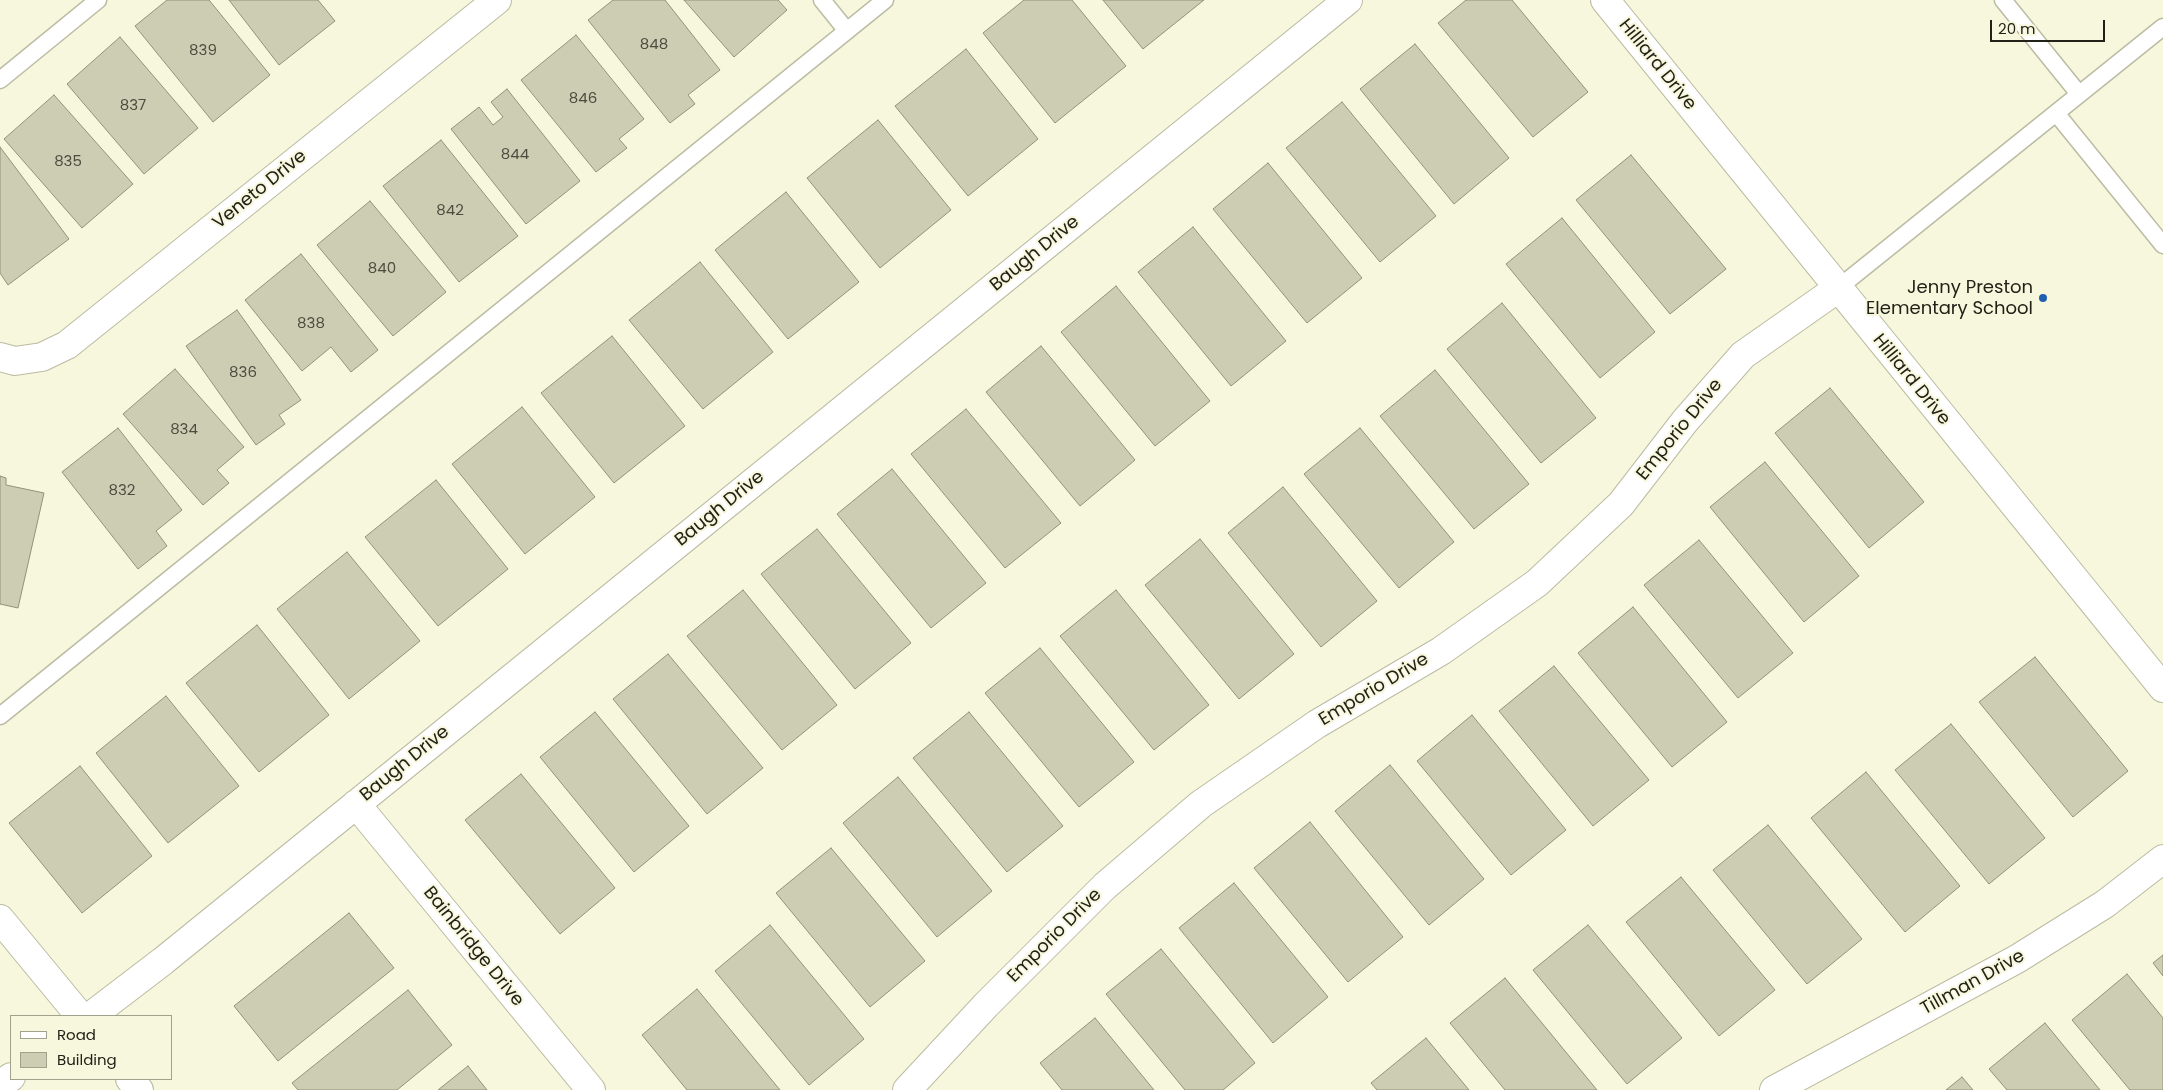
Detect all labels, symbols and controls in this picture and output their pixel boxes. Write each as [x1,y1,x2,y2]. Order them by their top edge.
scale bar [1993,10,2108,42]
street label: Hilliard Drive [1614,15,1700,115]
text: 20 m [1998,18,2036,39]
house number: 848 [640,36,668,54]
house number: 839 [189,42,217,60]
house number: 846 [569,90,597,108]
house number: 837 [120,97,146,115]
street label: Veneto Drive [209,146,311,234]
house number: 844 [501,146,529,164]
house number: 835 [54,153,82,171]
house number: 842 [436,202,464,220]
street label: Baugh Drive [986,212,1084,296]
house number: 840 [368,260,396,278]
place label: Jenny Preston Elementary School [1866,277,2033,320]
marker: Jenny Preston Elementary School [2037,292,2049,304]
house number: 838 [297,315,325,333]
street label: Hilliard Drive [1868,330,1954,430]
house number: 836 [229,364,257,382]
street label: Emporio Drive [1633,375,1727,485]
house number: 834 [170,421,198,439]
street label: Baugh Drive [671,467,769,551]
house number: 832 [109,482,135,500]
street label: Emporio Drive [1315,649,1433,731]
street label: Baugh Drive [356,722,454,806]
street label: Bainbridge Drive [418,883,528,1011]
street label: Emporio Drive [1004,885,1106,987]
street label: Tillman Drive [1917,946,2029,1020]
legend [10,1015,172,1080]
text: Road [57,1024,96,1045]
text: Building [57,1049,117,1070]

